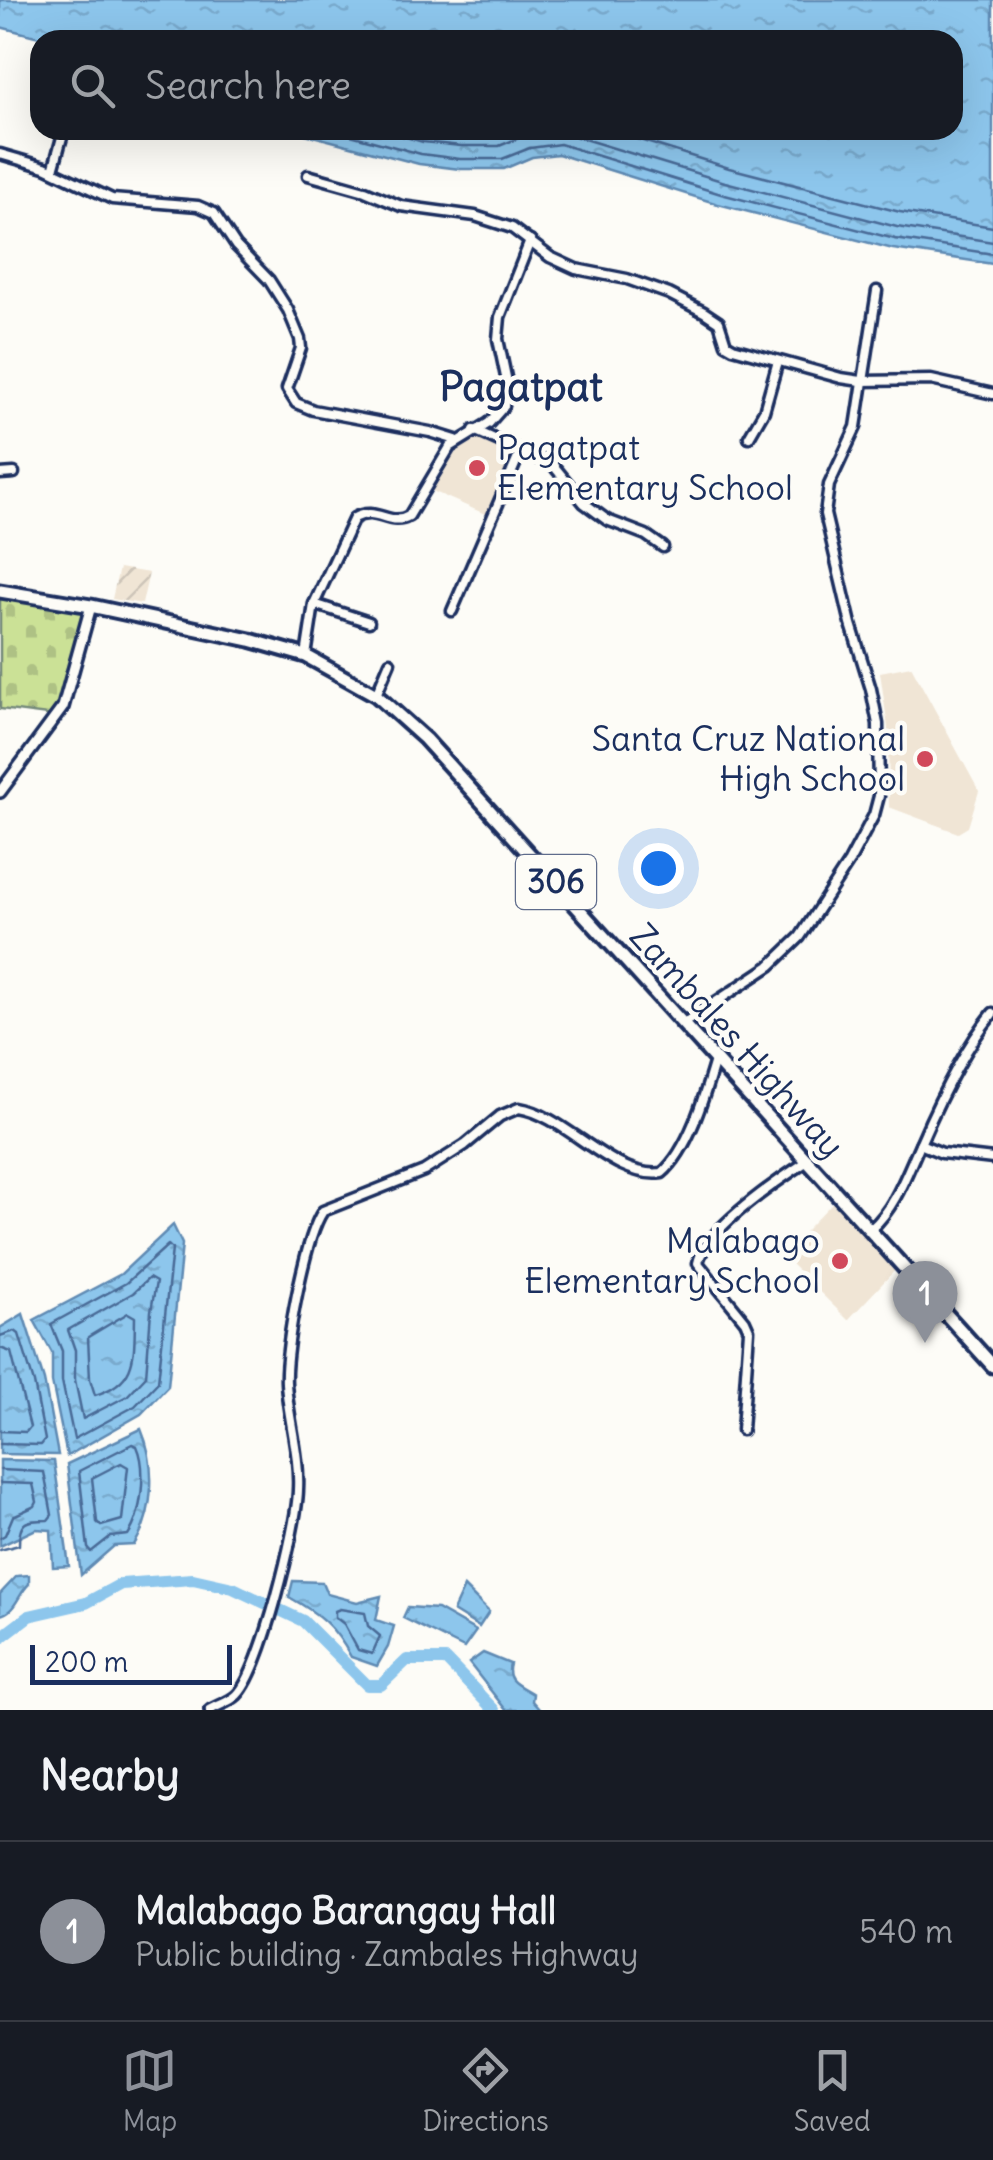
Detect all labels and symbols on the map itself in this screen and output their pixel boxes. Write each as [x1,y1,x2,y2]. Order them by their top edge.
district label: Pagatpat [439,362,603,412]
place label: Pagatpat Elementary School [497,425,793,509]
marker: Pagatpat Elementary School [466,457,488,479]
place label: Santa Cruz National High School [592,716,905,800]
marker: Santa Cruz National High School [914,748,936,770]
your location [633,843,684,894]
road number: 306 [516,855,596,909]
street label: Zambales Highway [621,914,854,1166]
place label: Malabago Elementary School [524,1218,820,1302]
marker: Malabago Elementary School [829,1250,851,1272]
pin: 1 [892,1260,958,1343]
scale bar [30,1640,232,1684]

